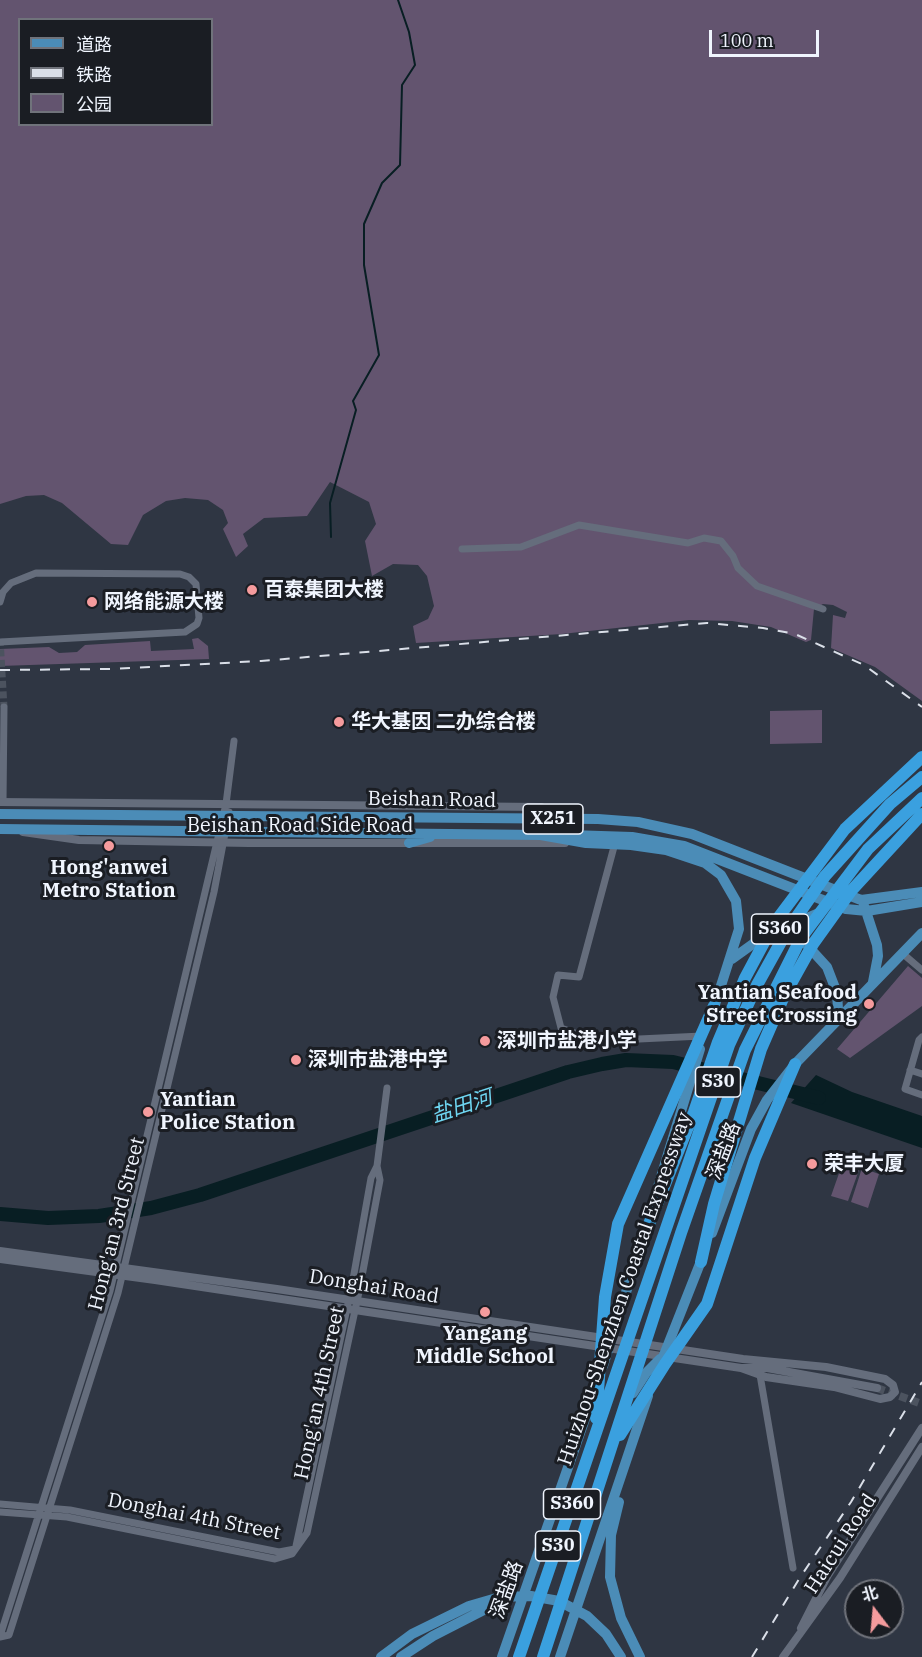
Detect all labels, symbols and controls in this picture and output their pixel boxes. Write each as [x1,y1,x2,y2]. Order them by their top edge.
legend [18,18,213,126]
scale bar [712,18,822,56]
text: 100 m [720,29,774,52]
text: 道路 [76,33,112,56]
text: 铁路 [76,63,112,86]
text: 公园 [76,93,112,116]
place label: 百泰集团大楼 [264,578,384,602]
marker: 百泰集团大楼 [245,583,259,597]
place label: 网络能源大楼 [104,590,224,614]
marker: 网络能源大楼 [85,595,99,609]
place label: 华大基因 二办综合楼 [351,710,536,734]
marker: 华大基因 二办综合楼 [332,715,346,729]
street label: Beishan Road [367,787,497,813]
road number: X251 [523,804,583,834]
street label: Beishan Road Side Road [187,814,413,838]
marker: Hong'anwei Metro Station [102,839,116,853]
place label: Hong'anwei Metro Station [42,856,176,903]
road number: S360 [752,914,808,944]
place label: Yantian Seafood Street Crossing [698,981,857,1028]
marker: Yantian Seafood Street Crossing [862,997,876,1011]
place label: 深圳市盐港小学 [497,1029,637,1053]
marker: 深圳市盐港小学 [478,1034,492,1048]
place label: 深圳市盐港中学 [308,1048,448,1072]
marker: 深圳市盐港中学 [289,1053,303,1067]
road number: S30 [696,1067,740,1097]
water label: 盐田河 [428,1085,496,1129]
place label: Yantian Police Station [160,1088,295,1135]
marker: Yantian Police Station [141,1105,155,1119]
street label: Huizhou-Shenzhen Coastal Expressway [553,1109,697,1469]
street label: 深盐路 [702,1119,746,1183]
street label: Hong'an 3rd Street [84,1135,150,1313]
place label: 荣丰大厦 [824,1152,904,1176]
marker: 荣丰大厦 [805,1157,819,1171]
street label: Donghai Road [307,1265,441,1309]
street label: Hong'an 4th Street [290,1304,350,1482]
marker: Yangang Middle School [478,1305,492,1319]
place label: Yangang Middle School [416,1322,554,1369]
street label: Donghai 4th Street [105,1488,283,1546]
road number: S360 [544,1489,600,1519]
street label: Haicui Road [800,1490,882,1598]
road number: S30 [536,1531,580,1561]
street label: 深盐路 [485,1558,529,1622]
north arrow [844,1579,904,1639]
text: 北 [859,1582,880,1605]

